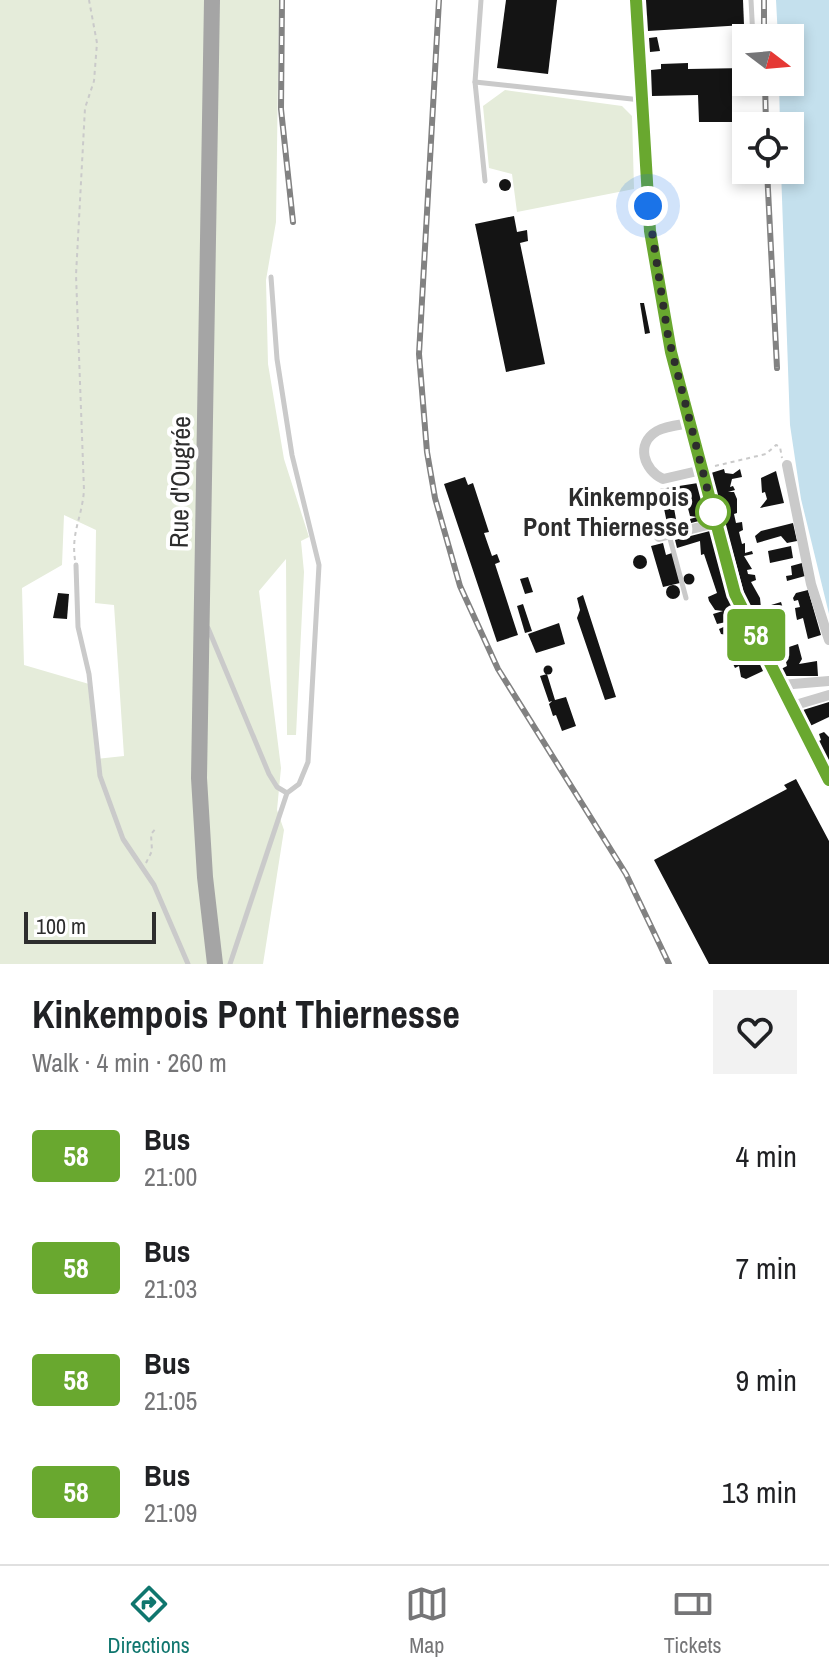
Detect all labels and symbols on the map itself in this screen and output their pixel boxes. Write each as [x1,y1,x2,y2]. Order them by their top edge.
north arrow [732,24,804,96]
your location [628,186,668,226]
street label: Rue d'Ougrée [161,416,198,548]
place label: Kinkempois Pont Thiernesse [523,479,689,544]
marker: Kinkempois Pont Thiernesse [696,495,730,529]
line badge: 58 [720,609,792,661]
scale bar [24,908,156,944]

